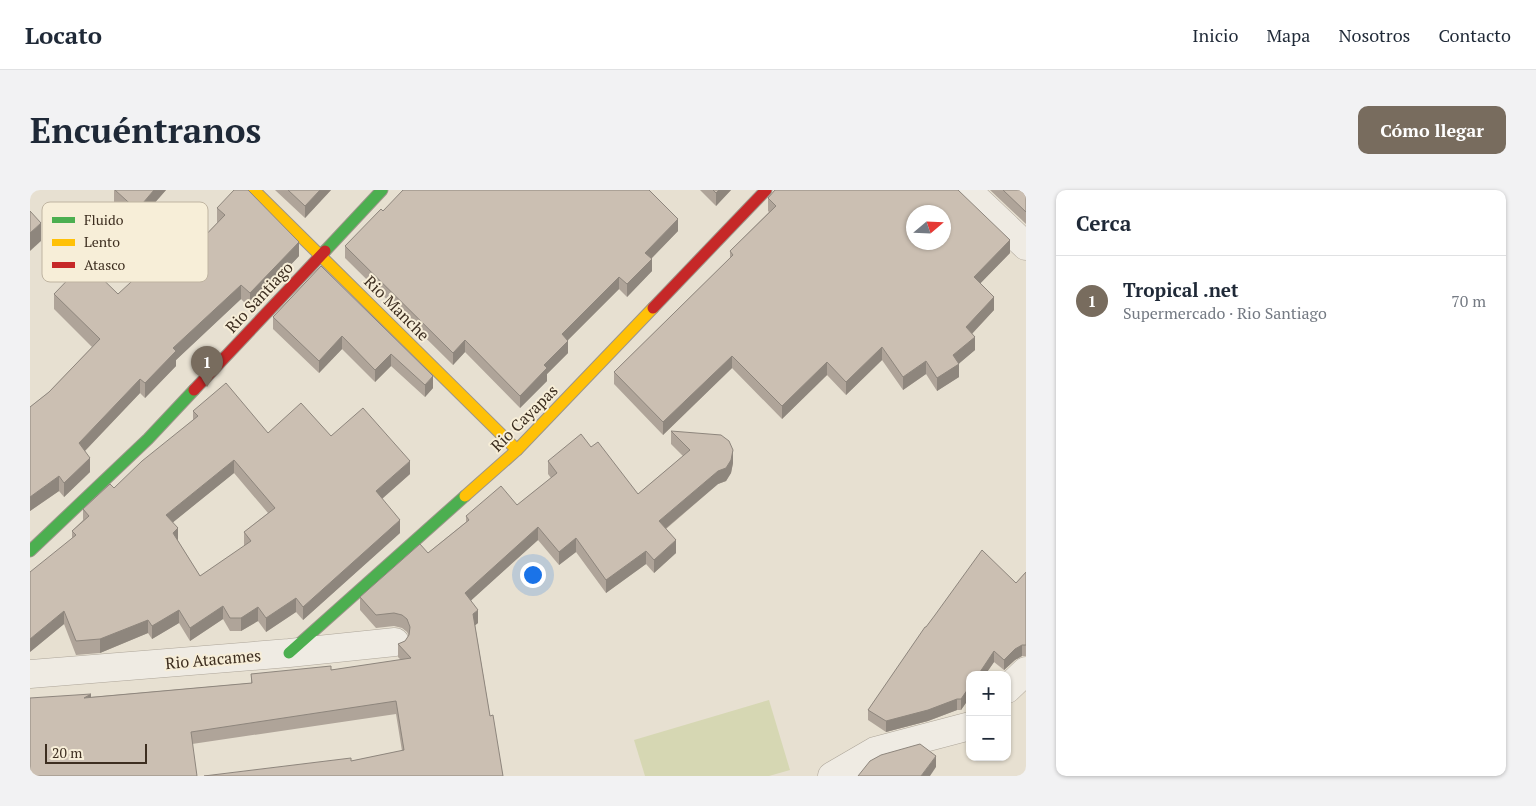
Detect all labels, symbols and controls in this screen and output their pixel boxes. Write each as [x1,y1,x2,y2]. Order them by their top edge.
text: Locato [25,19,102,51]
text: Inicio [1192,23,1238,47]
text: Mapa [1266,23,1310,47]
text: Nosotros [1338,23,1410,47]
text: Contacto [1438,23,1511,47]
button: Cómo llegar [1358,106,1506,154]
text: Encuéntranos [30,107,261,153]
legend [42,202,208,282]
north arrow [906,205,951,250]
text: Cerca [1076,209,1131,237]
text: Fluido [84,210,124,229]
text: Lento [84,232,120,251]
text: Atasco [84,255,125,274]
street label: Rio Santiago [220,256,298,337]
street label: Rio Manche [359,270,435,346]
text: Tropical .net [1123,277,1239,302]
text: 1 [1087,290,1097,312]
text: 70 m [1451,290,1486,312]
text: Supermercado · Rio Santiago [1123,302,1327,324]
pin: 1 [191,346,223,387]
street label: Rio Cayapas [486,380,562,456]
your location [520,562,546,588]
street label: Rio Atacames [164,644,262,674]
map controls [966,671,1011,761]
button: + [966,671,1011,716]
button: − [966,716,1011,761]
scale bar [45,741,148,764]
text: 20 m [52,743,82,762]

